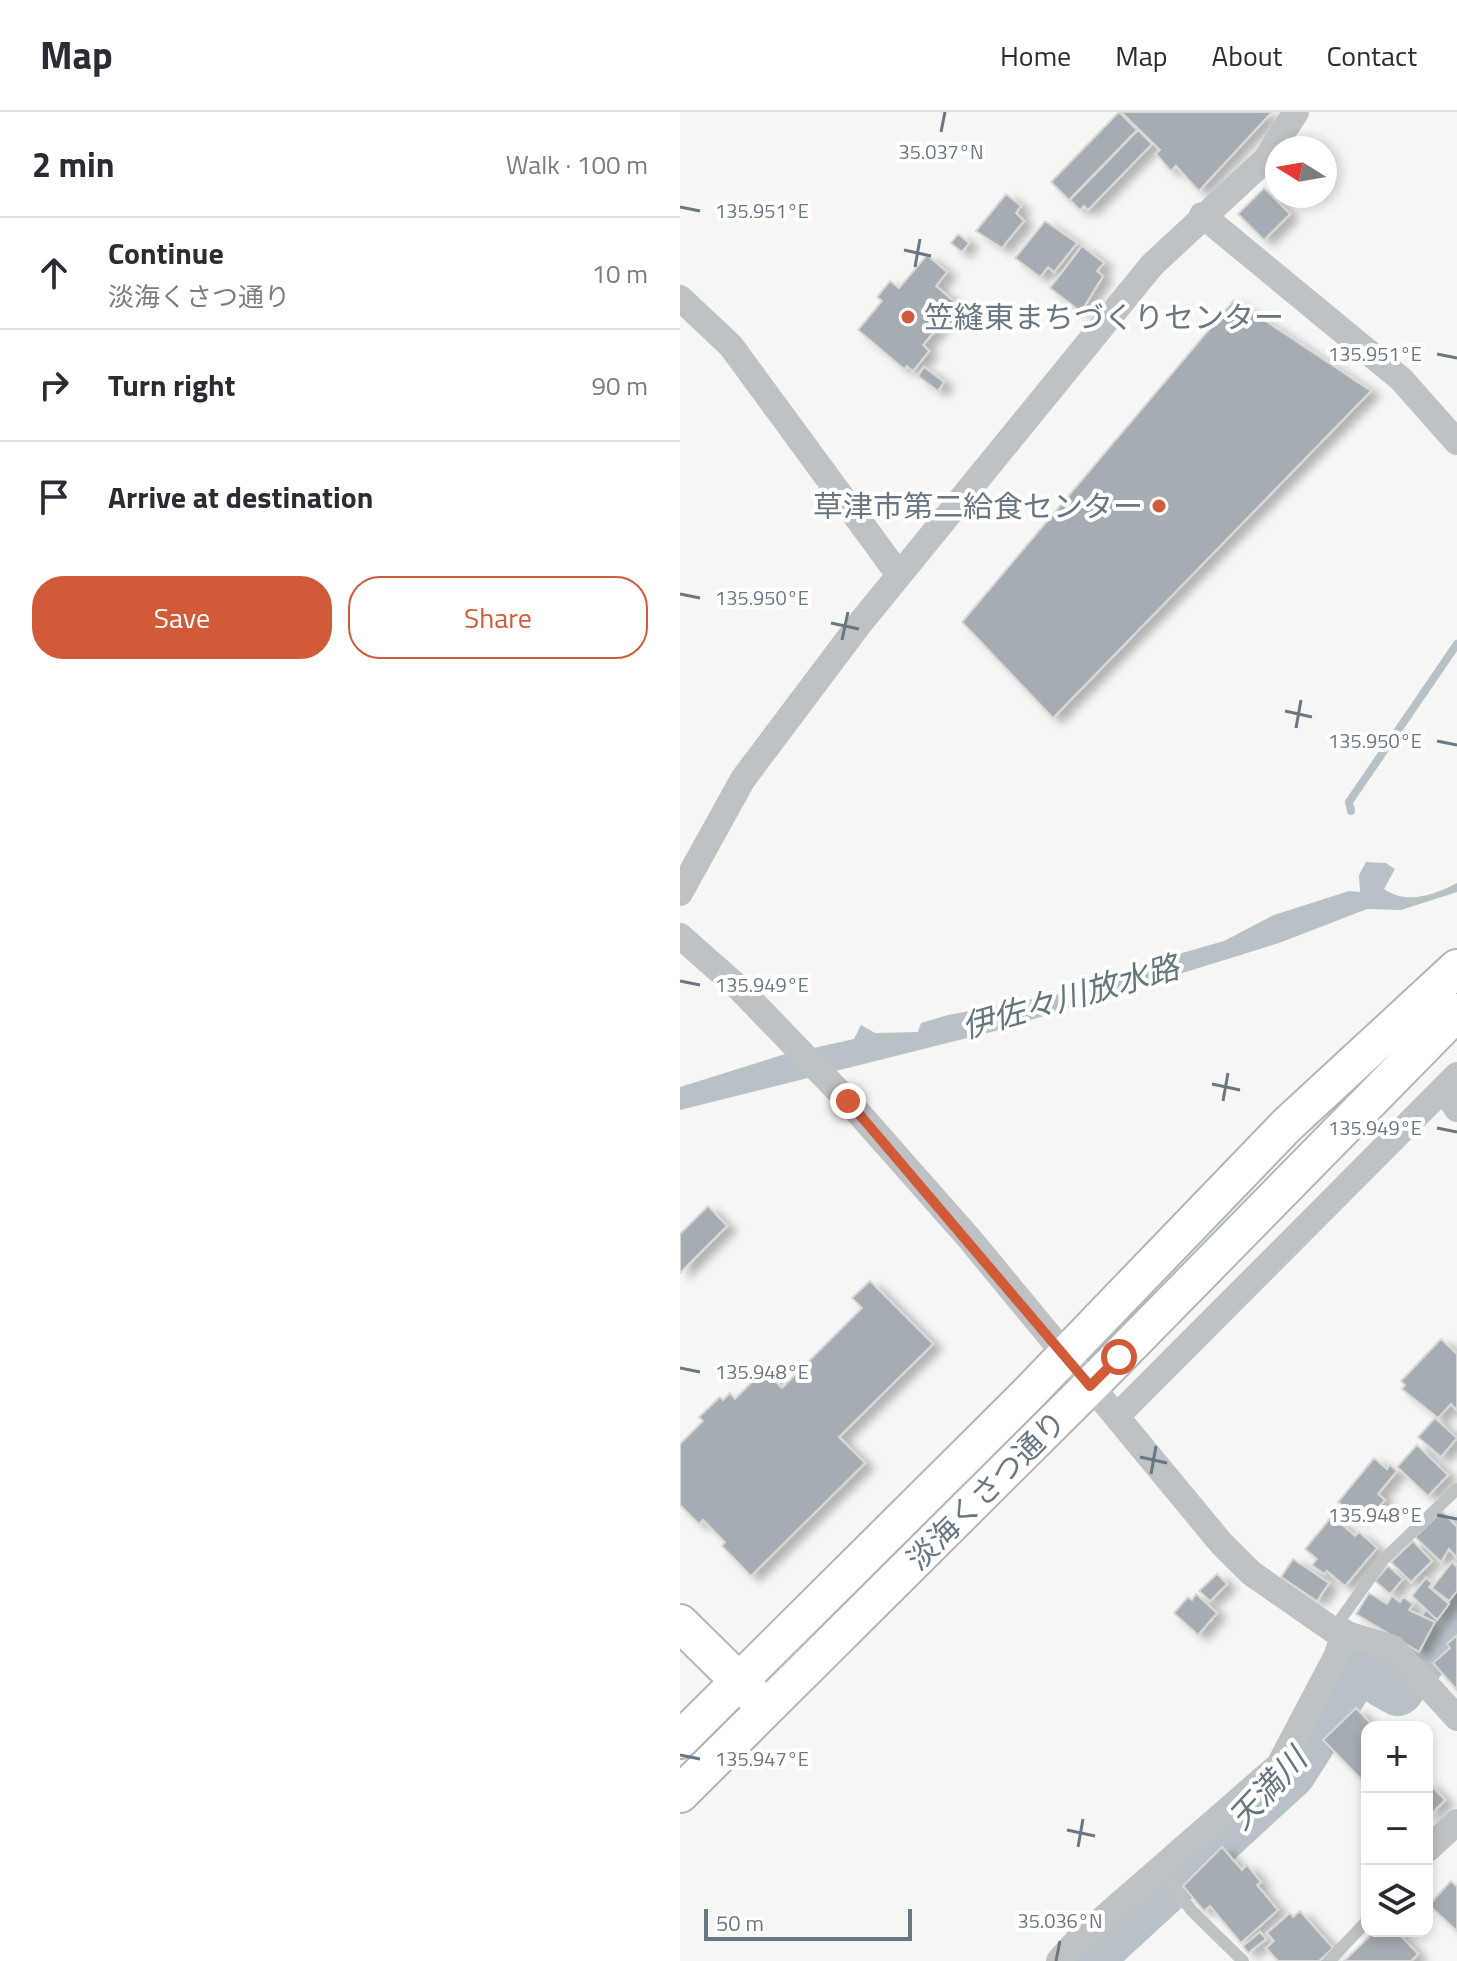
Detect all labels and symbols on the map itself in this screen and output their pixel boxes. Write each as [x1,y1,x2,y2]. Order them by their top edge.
text: 35.037°N [898,136,984,167]
north arrow [1265,136,1337,208]
text: 135.951°E [715,195,809,226]
place label: 笠縫東まちづくりセンター [924,294,1284,340]
marker: 笠縫東まちづくりセンター [899,308,917,326]
text: 135.951°E [1328,338,1422,369]
place label: 草津市第二給食センター [813,483,1143,529]
marker: 草津市第二給食センター [1150,497,1168,515]
text: 135.950°E [715,582,809,613]
text: 135.950°E [1328,725,1422,756]
water label: 伊佐々川放水路 [956,941,1187,1050]
text: 135.949°E [715,969,809,1000]
route end [830,1083,866,1119]
text: 135.949°E [1328,1112,1422,1143]
route start [1101,1339,1137,1375]
text: 135.948°E [715,1356,809,1387]
street label: 淡海くさつ通り [895,1399,1077,1581]
text: 135.948°E [1328,1499,1422,1530]
water label: 天満川 [1217,1734,1319,1839]
text: 135.947°E [715,1743,809,1774]
scale bar [704,1905,912,1941]
text: 35.036°N [1017,1905,1103,1936]

